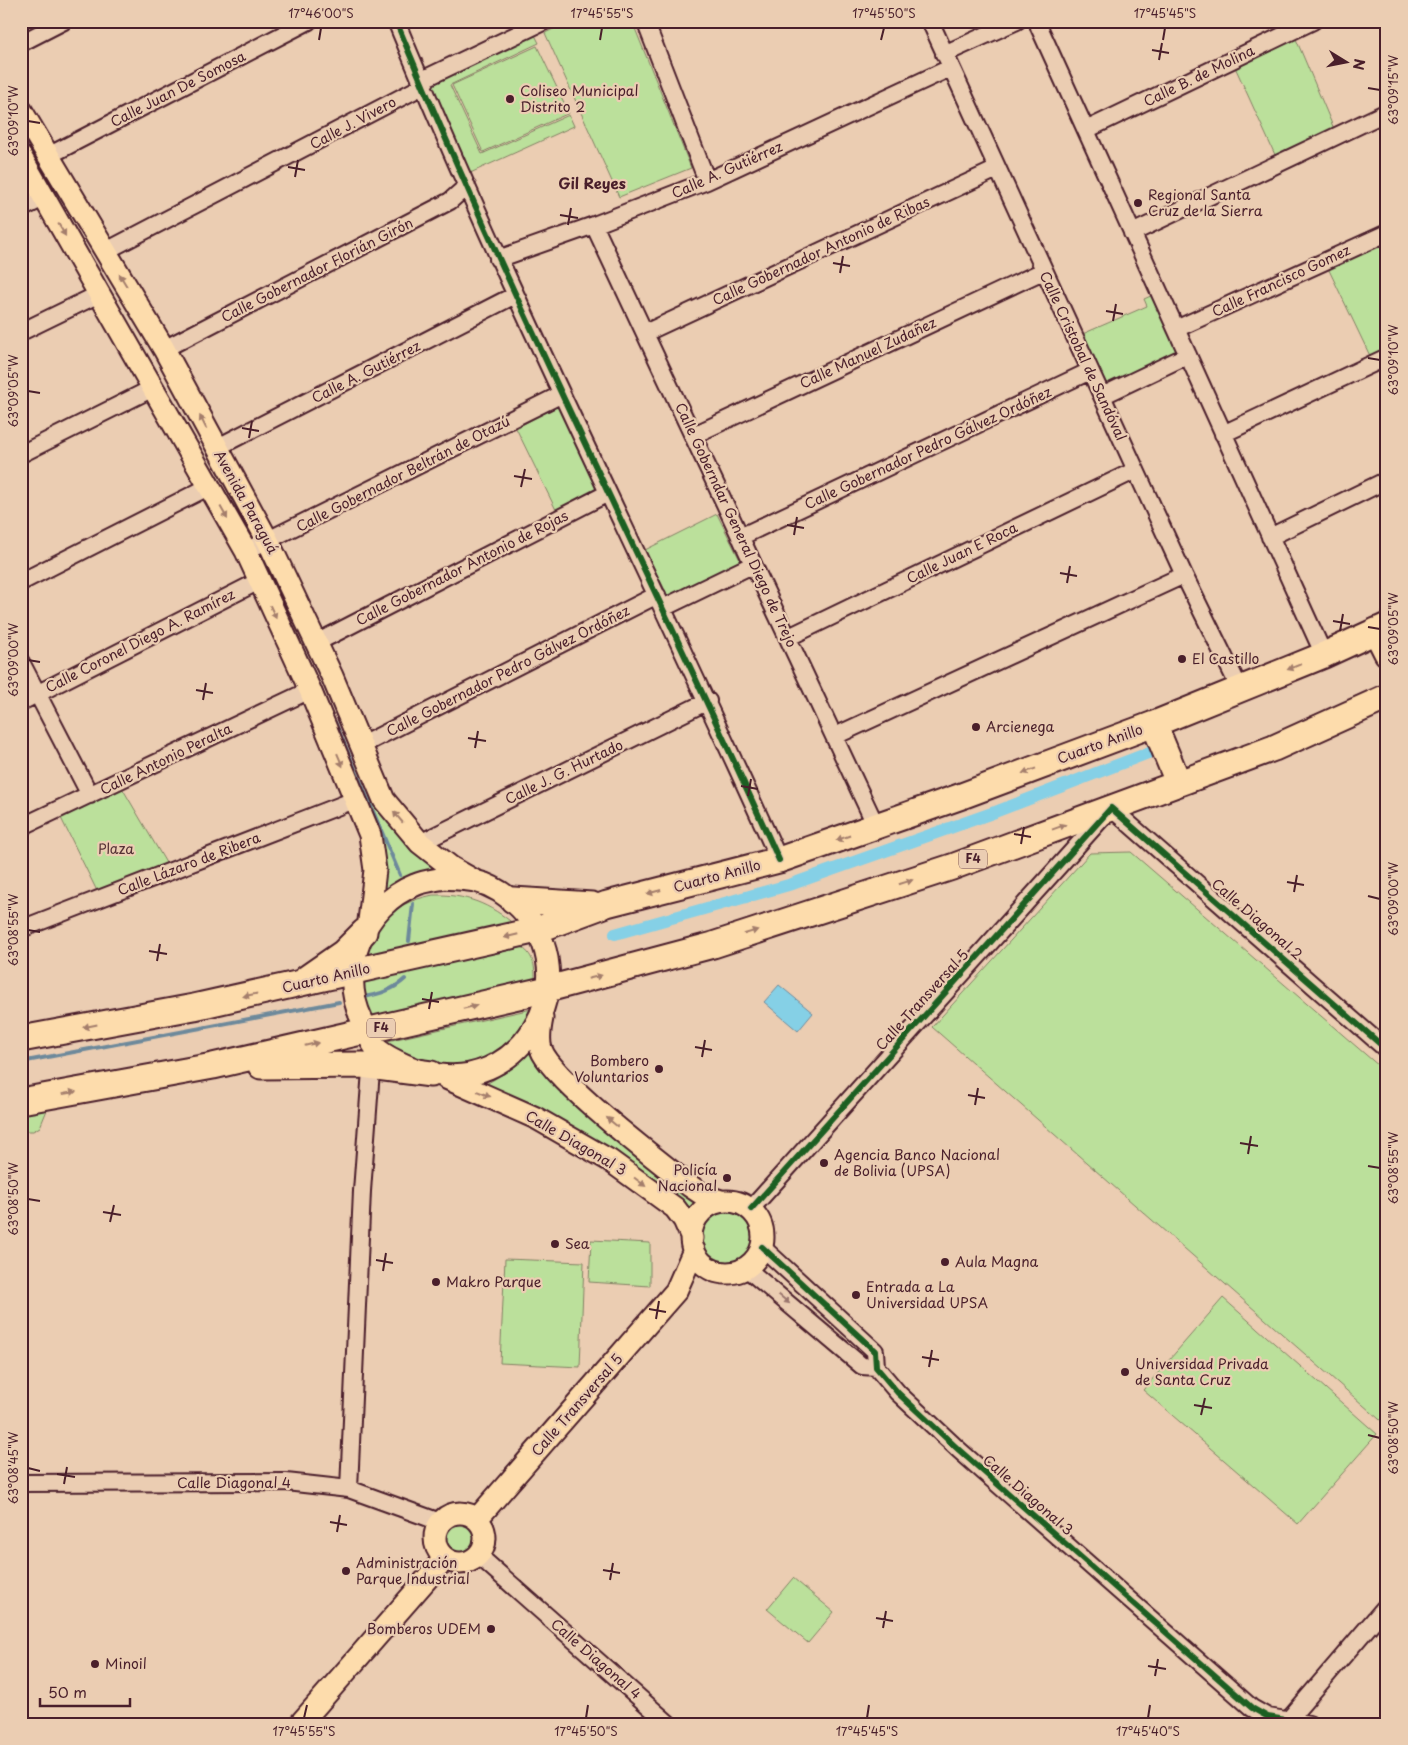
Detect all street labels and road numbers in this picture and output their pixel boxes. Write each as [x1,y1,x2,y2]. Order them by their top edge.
street label: Calle B. de Molina [1140,39,1258,112]
street label: Calle Juan De Somosa [106,45,249,132]
street label: Calle J. Vivero [306,91,400,154]
street label: Calle A. Gutiérrez [668,136,786,203]
street label: Calle Gobernador Antonio de Ribas [709,191,933,310]
street label: Calle Gobernador Florián Girón [217,212,416,327]
street label: Calle Francisco Gomez [1208,239,1354,322]
street label: Calle Cristobal de Sandóval [1035,268,1132,444]
street label: Calle Manuel Zudañez [796,312,940,393]
street label: Calle A. Gutiérrez [308,335,424,408]
street label: Calle Gobernador Pedro Gálvez Ordóñez [801,381,1055,514]
street label: Calle Goberndar General Diego de Trejo [670,399,803,651]
street label: Calle Gobernador Beltrán de Otazú [292,410,513,537]
street label: Avenida Paraguá [209,446,284,558]
street label: Calle Gobernador Antonio de Rojas [352,505,572,630]
street label: Calle Juan E Roca [903,516,1021,589]
street label: Calle Coronel Diego A. Ramírez [41,583,238,698]
street label: Calle Gobernador Pedro Gálvez Ordóñez [383,600,633,741]
street label: Calle Antonio Peralta [96,717,236,800]
street label: Cuarto Anillo [1054,718,1146,769]
street label: Calle J. G. Hurtado [501,734,627,809]
street label: Calle Lázaro de Ribera [114,826,264,900]
road number: F4 [959,850,987,869]
street label: Cuarto Anillo [671,854,763,897]
street label: Calle Diagonal 2 [1207,873,1308,964]
street label: Calle Transversal 5 [870,944,973,1055]
street label: Cuarto Anillo [280,957,372,998]
road number: F4 [367,1018,395,1038]
street label: Calle Diagonal 3 [522,1105,631,1180]
street label: Calle Transversal 5 [526,1349,627,1461]
street label: Calle Diagonal 3 [978,1449,1078,1540]
street label: Calle Diagonal 4 [177,1472,291,1493]
street label: Calle Diagonal 4 [546,1613,646,1704]

